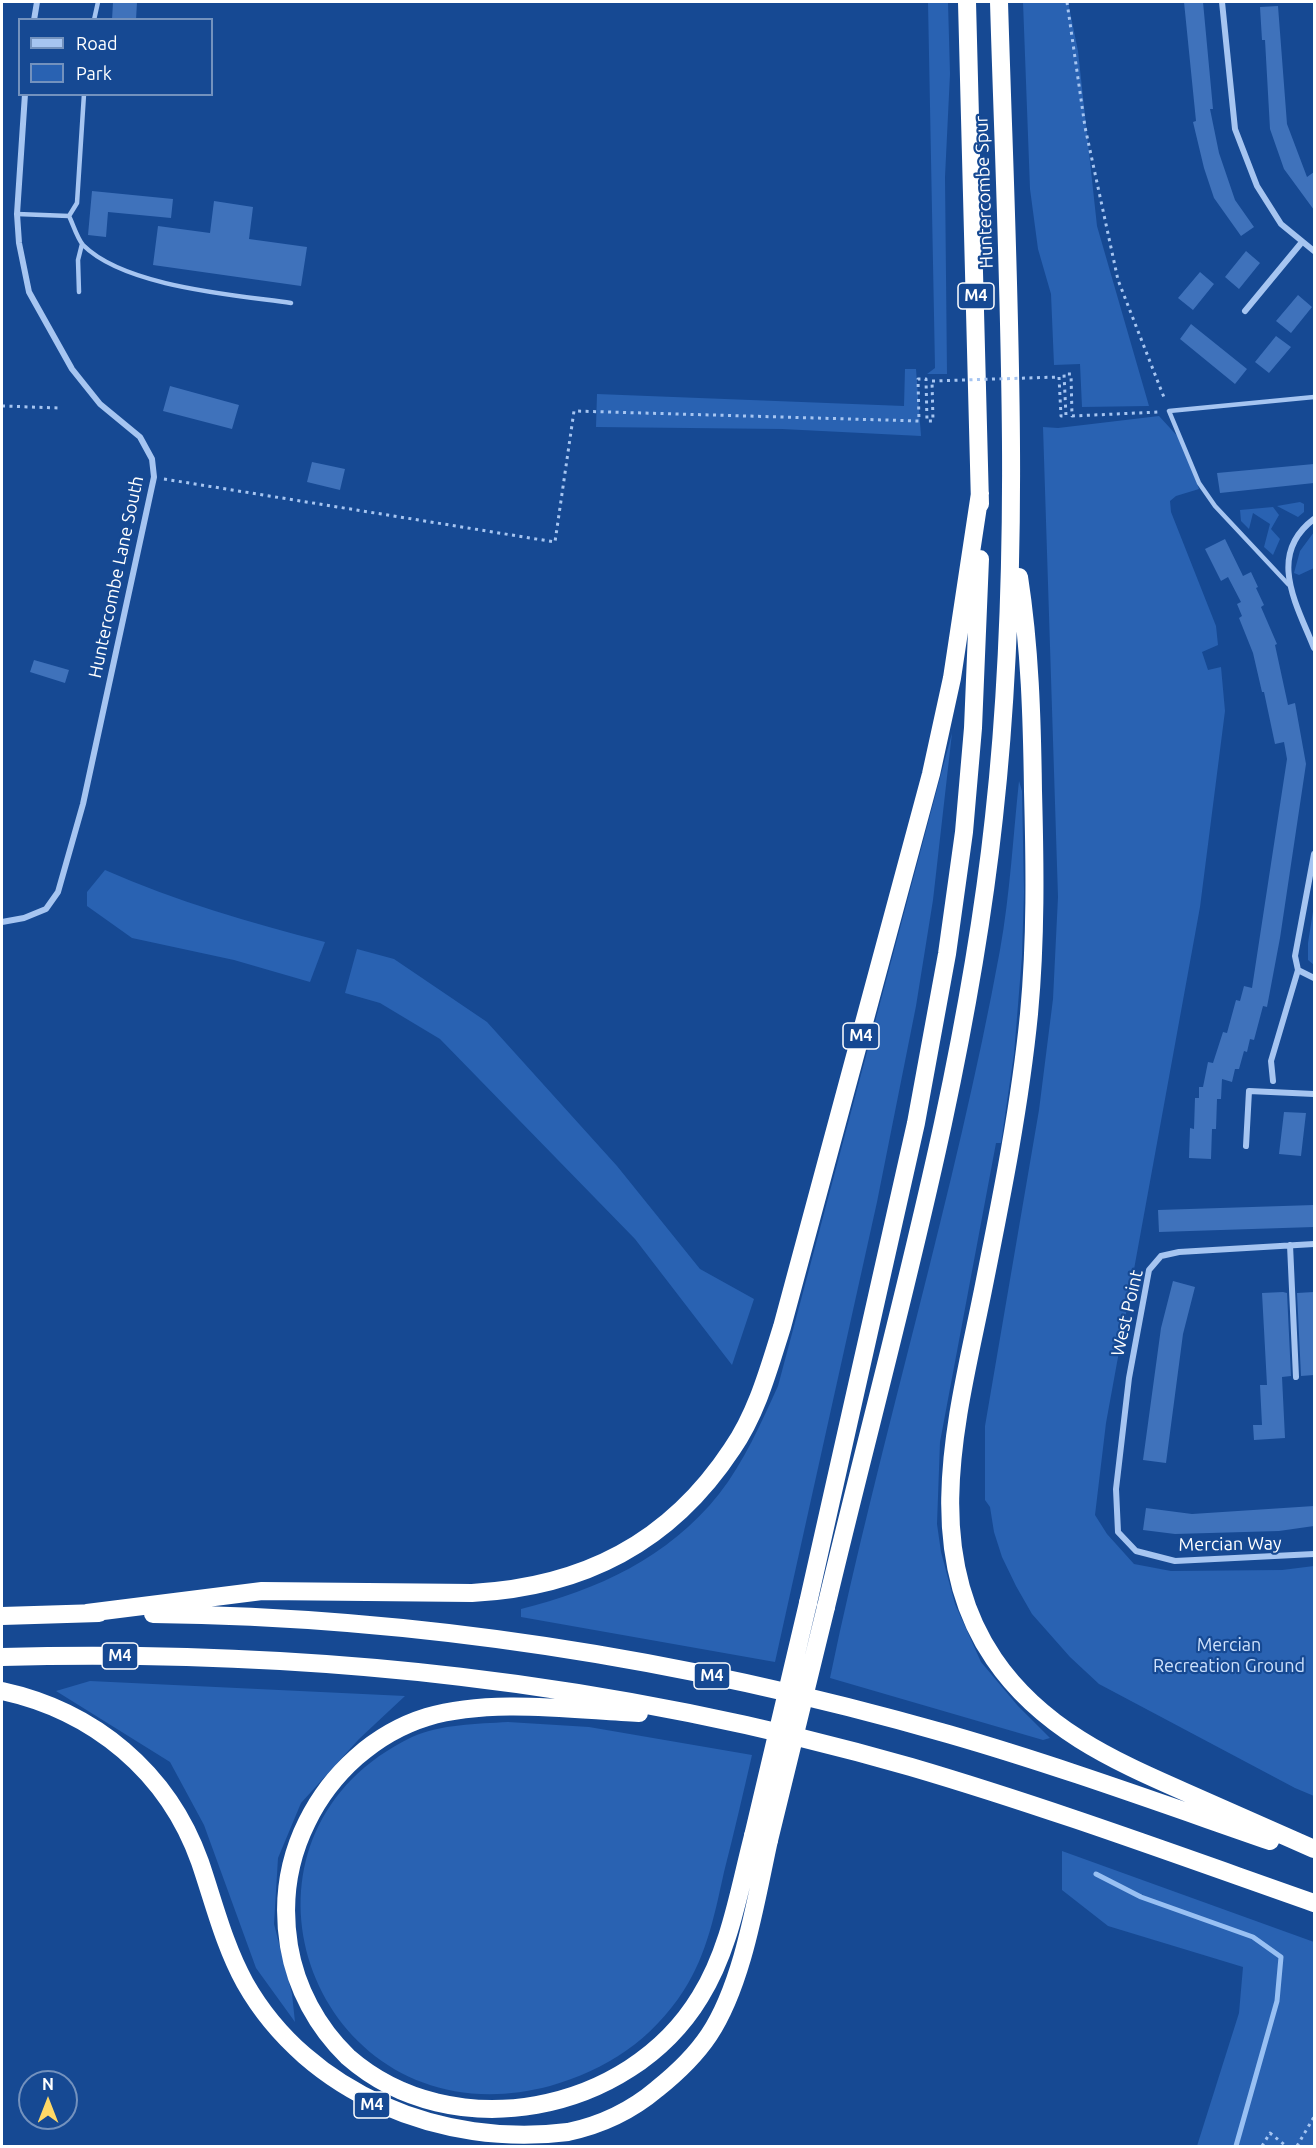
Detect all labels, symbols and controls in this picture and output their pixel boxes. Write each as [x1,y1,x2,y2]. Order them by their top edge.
legend [18,18,213,96]
text: Road [76,33,118,53]
text: Park [76,63,112,83]
street label: Huntercombe Spur [971,115,997,269]
road number: M4 [958,283,994,309]
street label: Huntercombe Lane South [84,474,148,680]
road number: M4 [843,1023,879,1049]
street label: West Point [1107,1268,1147,1358]
street label: Mercian Way [1178,1532,1282,1556]
park label: Mercian Recreation Ground [1153,1634,1305,1676]
road number: M4 [102,1643,138,1669]
road number: M4 [694,1663,730,1689]
north arrow [18,2070,78,2130]
text: N [42,2075,54,2093]
road number: M4 [354,2092,390,2118]

